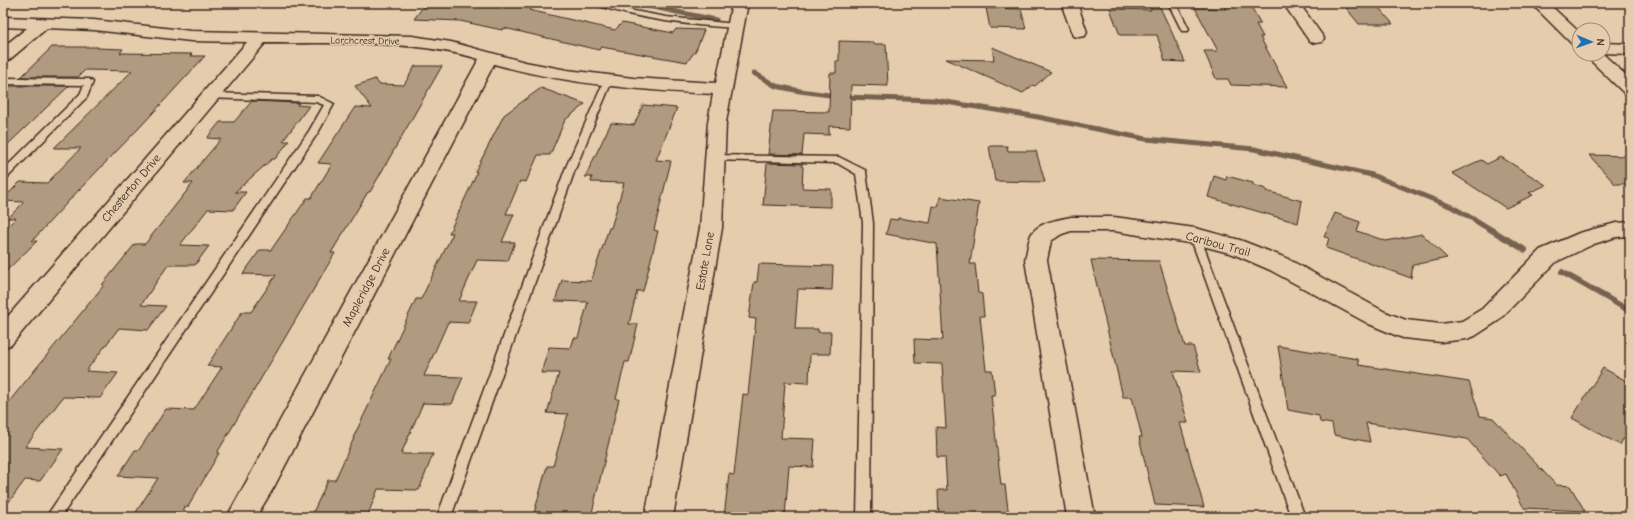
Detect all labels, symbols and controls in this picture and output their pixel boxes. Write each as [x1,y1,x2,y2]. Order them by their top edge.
north arrow [1571,22,1611,62]
street label: Larchcrest Drive [330,34,400,48]
text: N [1594,39,1607,46]
street label: Chesterton Drive [98,151,164,225]
street label: Caribou Trail [1184,229,1252,259]
street label: Estate Lane [693,231,717,291]
street label: Mapleridge Drive [339,245,393,329]

